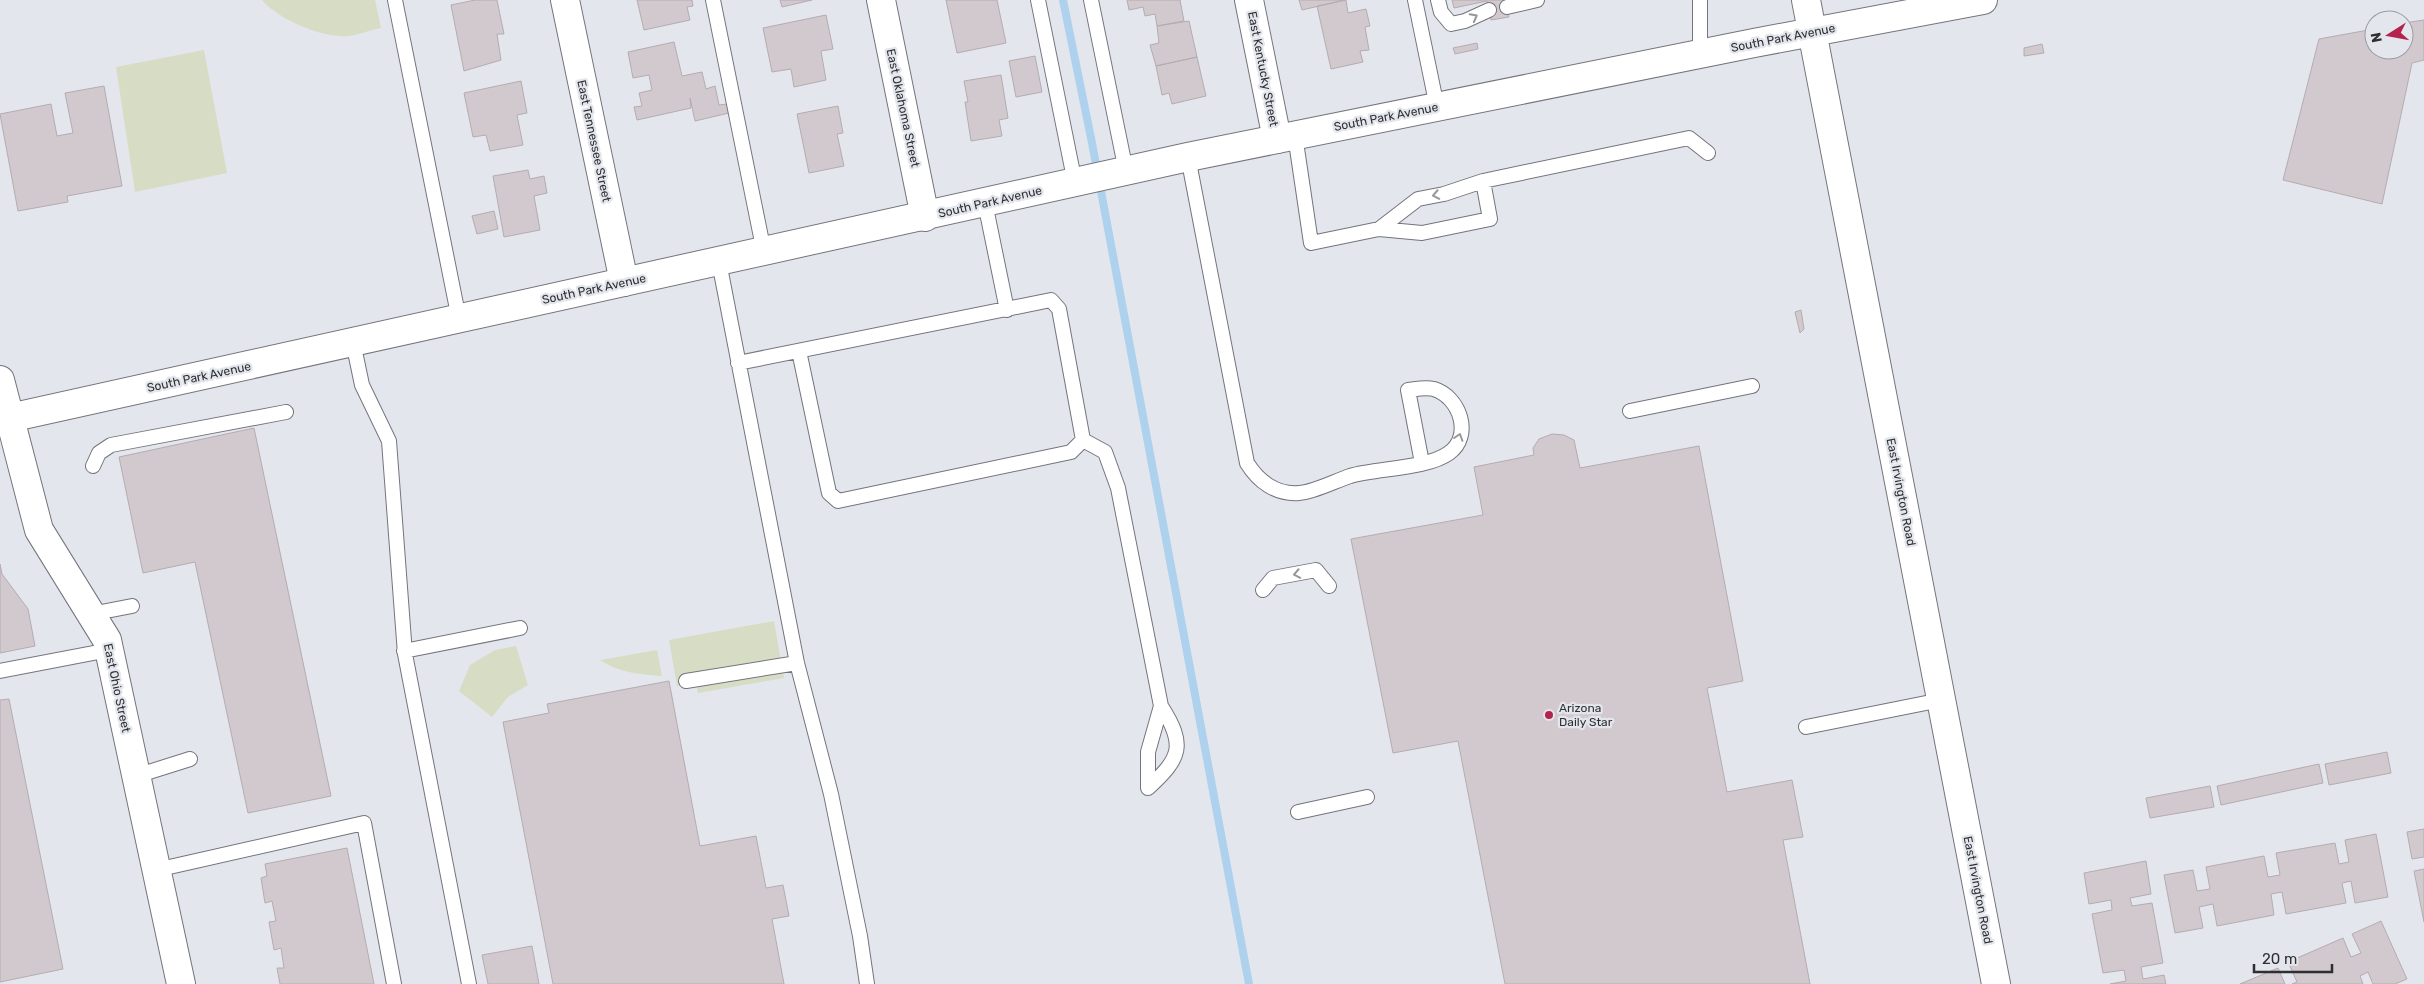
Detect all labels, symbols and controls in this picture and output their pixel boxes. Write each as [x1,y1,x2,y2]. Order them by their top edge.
street label: East Kentucky Street [1245,10,1281,128]
north arrow [2364,10,2414,60]
one-way arrow [1468,13,1477,23]
street label: South Park Avenue [1730,21,1837,55]
text: N [2367,31,2386,44]
street label: East Oklahoma Street [884,48,922,169]
street label: East Tennessee Street [574,79,614,204]
street label: South Park Avenue [1333,100,1440,134]
street label: South Park Avenue [937,183,1043,221]
one-way arrow [1432,190,1441,200]
street label: South Park Avenue [541,271,648,307]
street label: South Park Avenue [146,359,253,395]
one-way arrow [1453,433,1463,441]
street label: East Irvington Road [1884,437,1918,547]
one-way arrow [1292,568,1301,578]
street label: East Ohio Street [101,642,133,734]
place label: Arizona Daily Star [1559,701,1613,729]
marker: Arizona Daily Star [1543,709,1555,721]
street label: East Irvington Road [1961,835,1995,945]
scale bar [2254,942,2332,974]
text: 20 m [2262,950,2297,968]

